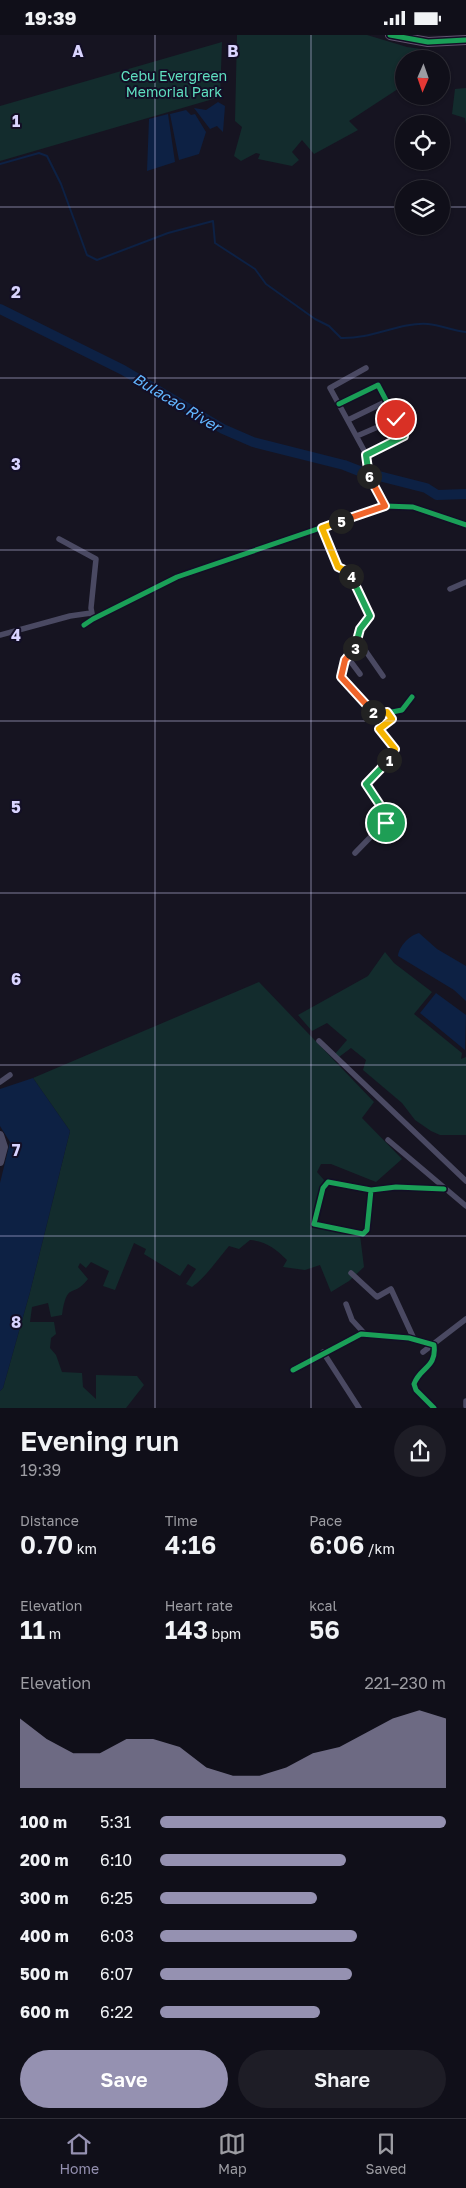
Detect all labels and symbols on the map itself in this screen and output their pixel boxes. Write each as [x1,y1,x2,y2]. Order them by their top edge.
text: A [72,41,84,61]
text: B [227,41,239,61]
north arrow [395,50,450,105]
park label: Cebu Evergreen Memorial Park [121,67,227,100]
text: 1 [12,111,20,131]
text: 2 [11,282,21,302]
water label: Bulacao River [130,369,226,436]
pin [375,398,417,440]
text: 3 [11,454,21,474]
pin: 6 [356,463,382,489]
pin: 5 [328,509,354,533]
pin: 4 [338,563,364,589]
text: 4 [11,625,21,645]
pin: 3 [342,635,368,661]
pin: 2 [360,699,386,725]
pin: 1 [376,747,402,773]
text: 5 [11,797,21,817]
pin [365,802,407,844]
text: 6 [11,969,21,989]
text: 7 [12,1140,21,1160]
text: 8 [11,1312,21,1332]

